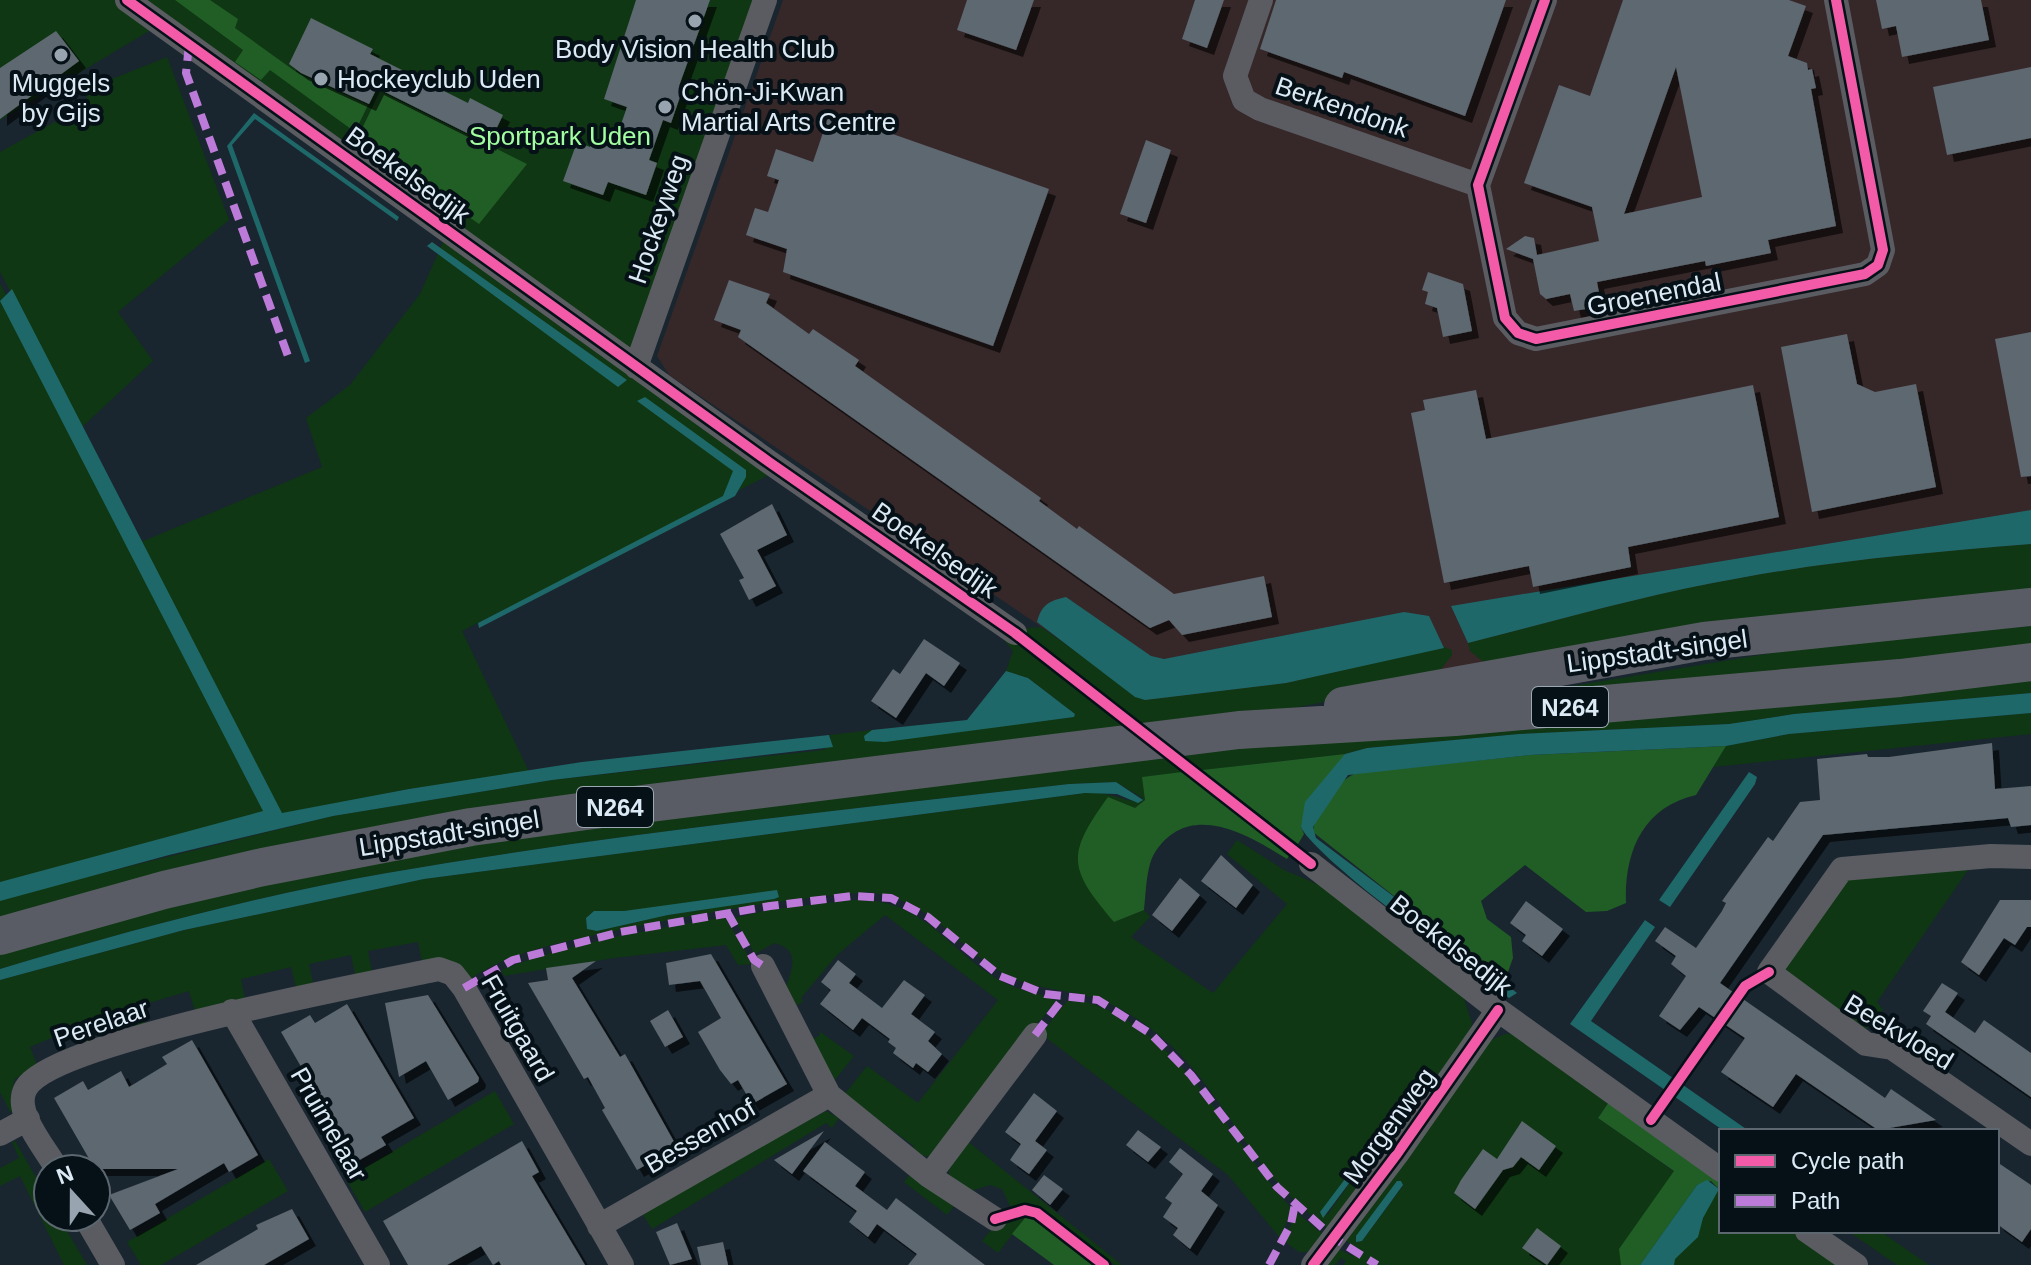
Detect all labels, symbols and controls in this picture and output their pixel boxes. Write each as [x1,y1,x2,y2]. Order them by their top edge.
marker: Body Vision Health Club [686,12,704,30]
place label: Body Vision Health Club [555,34,835,64]
marker: Muggels by Gijs [52,46,70,64]
place label: Hockeyclub Uden [337,64,541,94]
place label: Muggels by Gijs [12,68,110,128]
marker: Hockeyclub Uden [312,70,330,88]
street label: Berkendonk [1272,70,1413,144]
place label: Chön-Ji-Kwan Martial Arts Centre [681,77,896,137]
marker: Chön-Ji-Kwan Martial Arts Centre [656,98,674,116]
street label: Boekelsedijk [340,120,477,231]
park label: Sportpark Uden [469,121,651,151]
street label: Hockeyweg [622,151,694,287]
street label: Groenendal [1584,266,1724,322]
street label: Boekelsedijk [867,496,1004,605]
street label: Lippstadt-singel [1565,623,1749,679]
road number: N264 [1532,687,1608,727]
road number: N264 [577,787,653,827]
street label: Lippstadt-singel [357,804,541,862]
street label: Boekelsedijk [1384,888,1519,1002]
street label: Fruitgaard [475,969,561,1087]
street label: Beekvloed [1839,988,1959,1076]
street label: Perelaar [50,993,153,1053]
street label: Pruimelaar [285,1062,374,1186]
street label: Morgenweg [1337,1062,1441,1190]
street label: Bessenhof [639,1092,761,1180]
legend [1719,1129,1999,1233]
text: Cycle path [1791,1147,1904,1174]
north arrow [32,1153,112,1233]
text: N [53,1160,77,1189]
text: Path [1791,1187,1840,1214]

